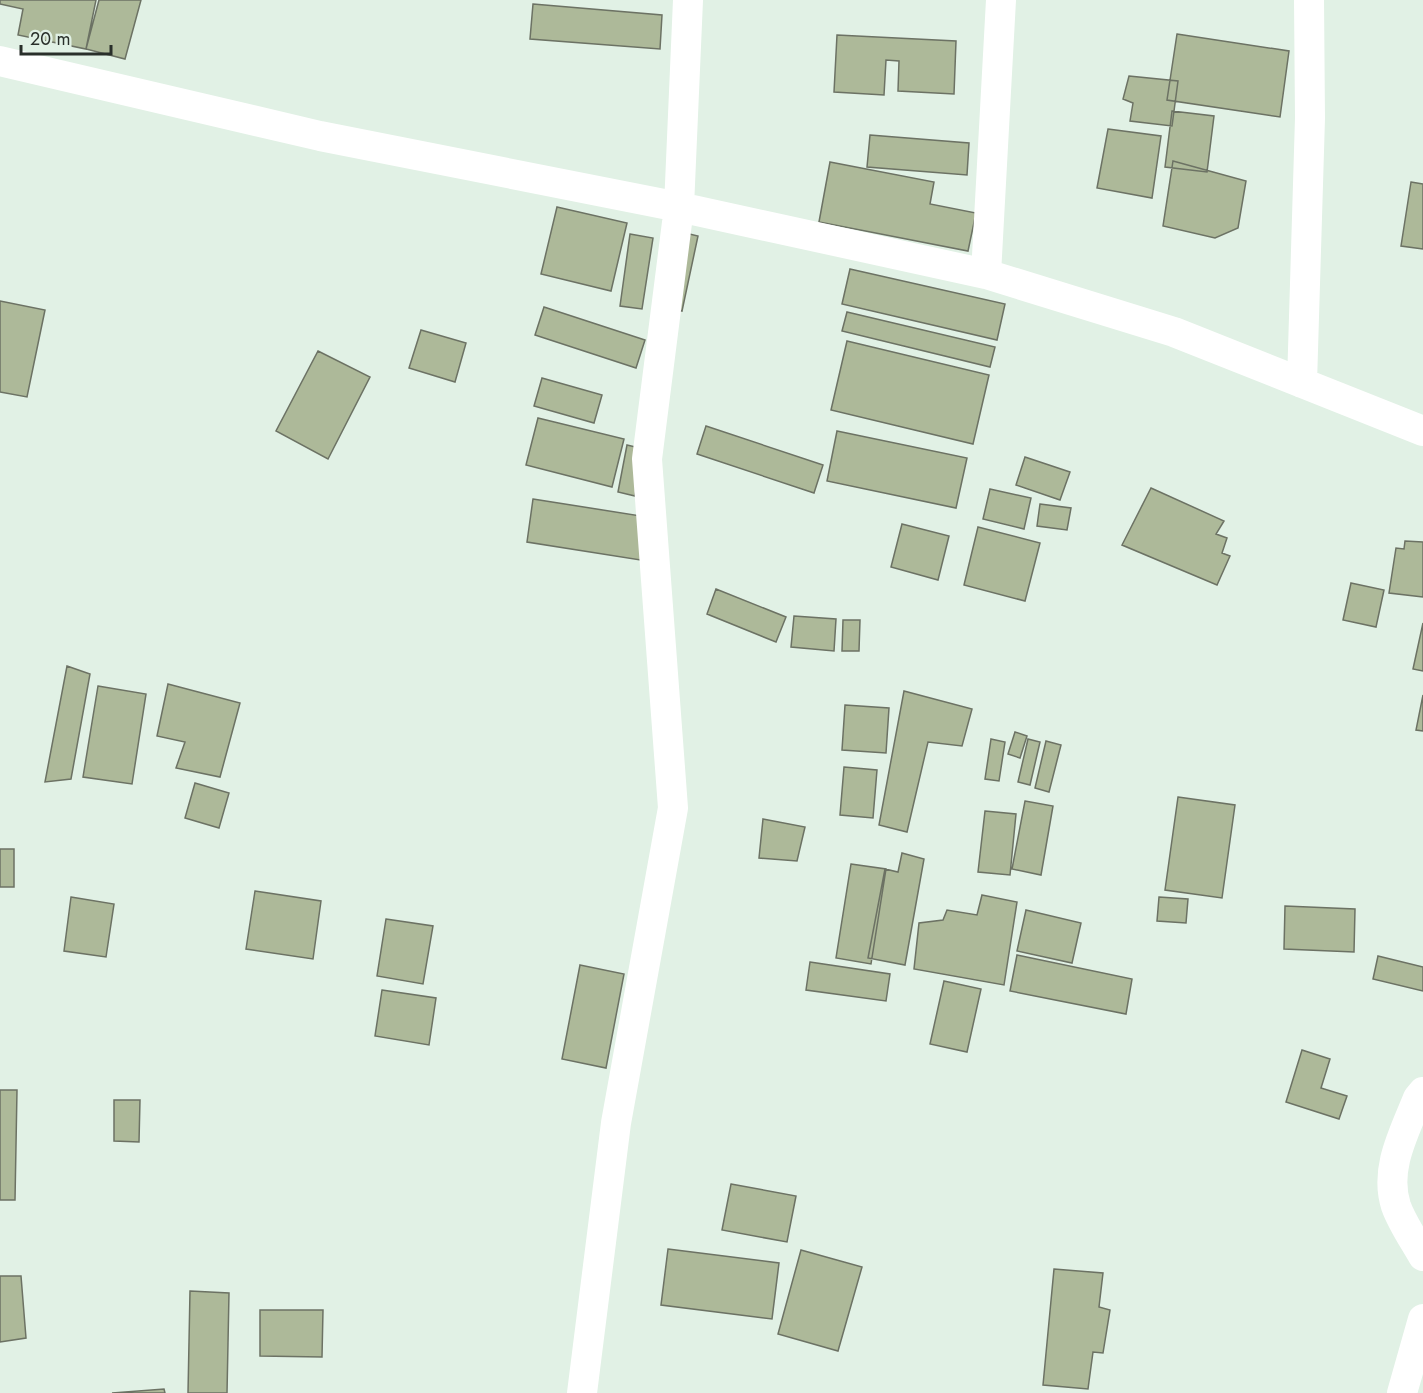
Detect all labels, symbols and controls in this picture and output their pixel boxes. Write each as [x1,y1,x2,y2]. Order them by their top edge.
scale bar [21,18,111,56]
text: 20 m [30,26,70,52]

